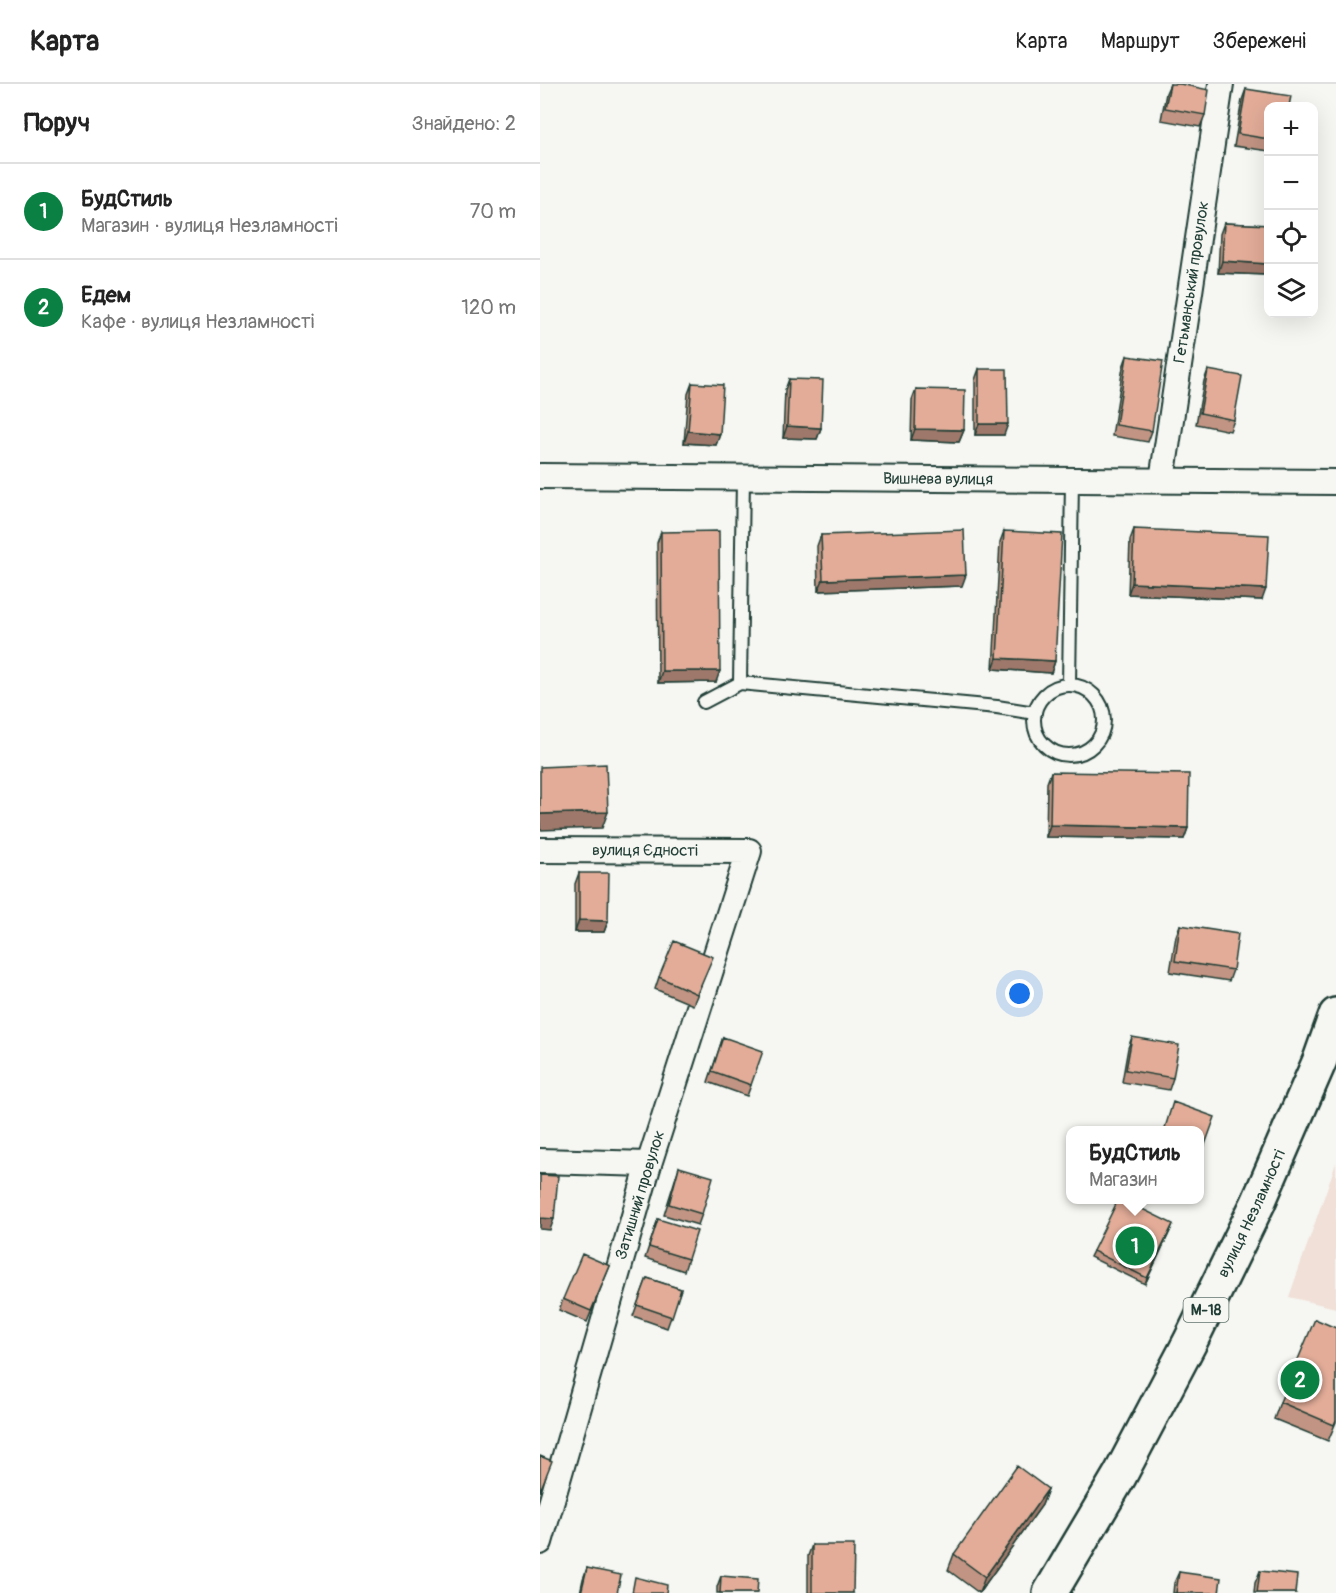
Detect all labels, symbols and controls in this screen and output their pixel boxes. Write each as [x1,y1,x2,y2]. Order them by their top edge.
text: Карта [30,24,99,59]
text: Карта [1016,28,1068,55]
text: Маршрут [1101,28,1180,55]
text: Збережені [1213,28,1306,55]
map controls [1264,102,1318,318]
button: + [1264,102,1318,156]
text: Поруч [24,107,90,139]
text: Знайдено: 2 [412,111,516,136]
button: − [1264,156,1318,210]
text: БудСтиль [81,185,173,213]
text: 1 [40,199,47,224]
text: 70 m [470,199,516,224]
street label: Гетьманський провулок [1170,200,1213,364]
button: locate [1264,210,1318,264]
text: Магазин · вулиця Незламності [81,213,338,238]
button: layers [1264,264,1318,318]
text: Едем [81,281,131,309]
text: 2 [38,295,49,320]
text: 120 m [461,295,516,320]
text: Кафе · вулиця Незламності [81,309,314,334]
street label: Вишнева вулиця [883,469,993,489]
street label: вулиця Єдності [592,840,698,861]
your location [1005,979,1034,1008]
popup [1066,1126,1204,1204]
street label: Затишний провулок [611,1128,669,1262]
text: БудСтиль [1089,1139,1181,1167]
street label: вулиця Незламності [1213,1146,1290,1281]
text: Магазин [1089,1167,1157,1192]
pin: 1 [1116,1224,1154,1268]
road number: М-18 [1184,1298,1228,1322]
pin: 2 [1280,1358,1320,1402]

